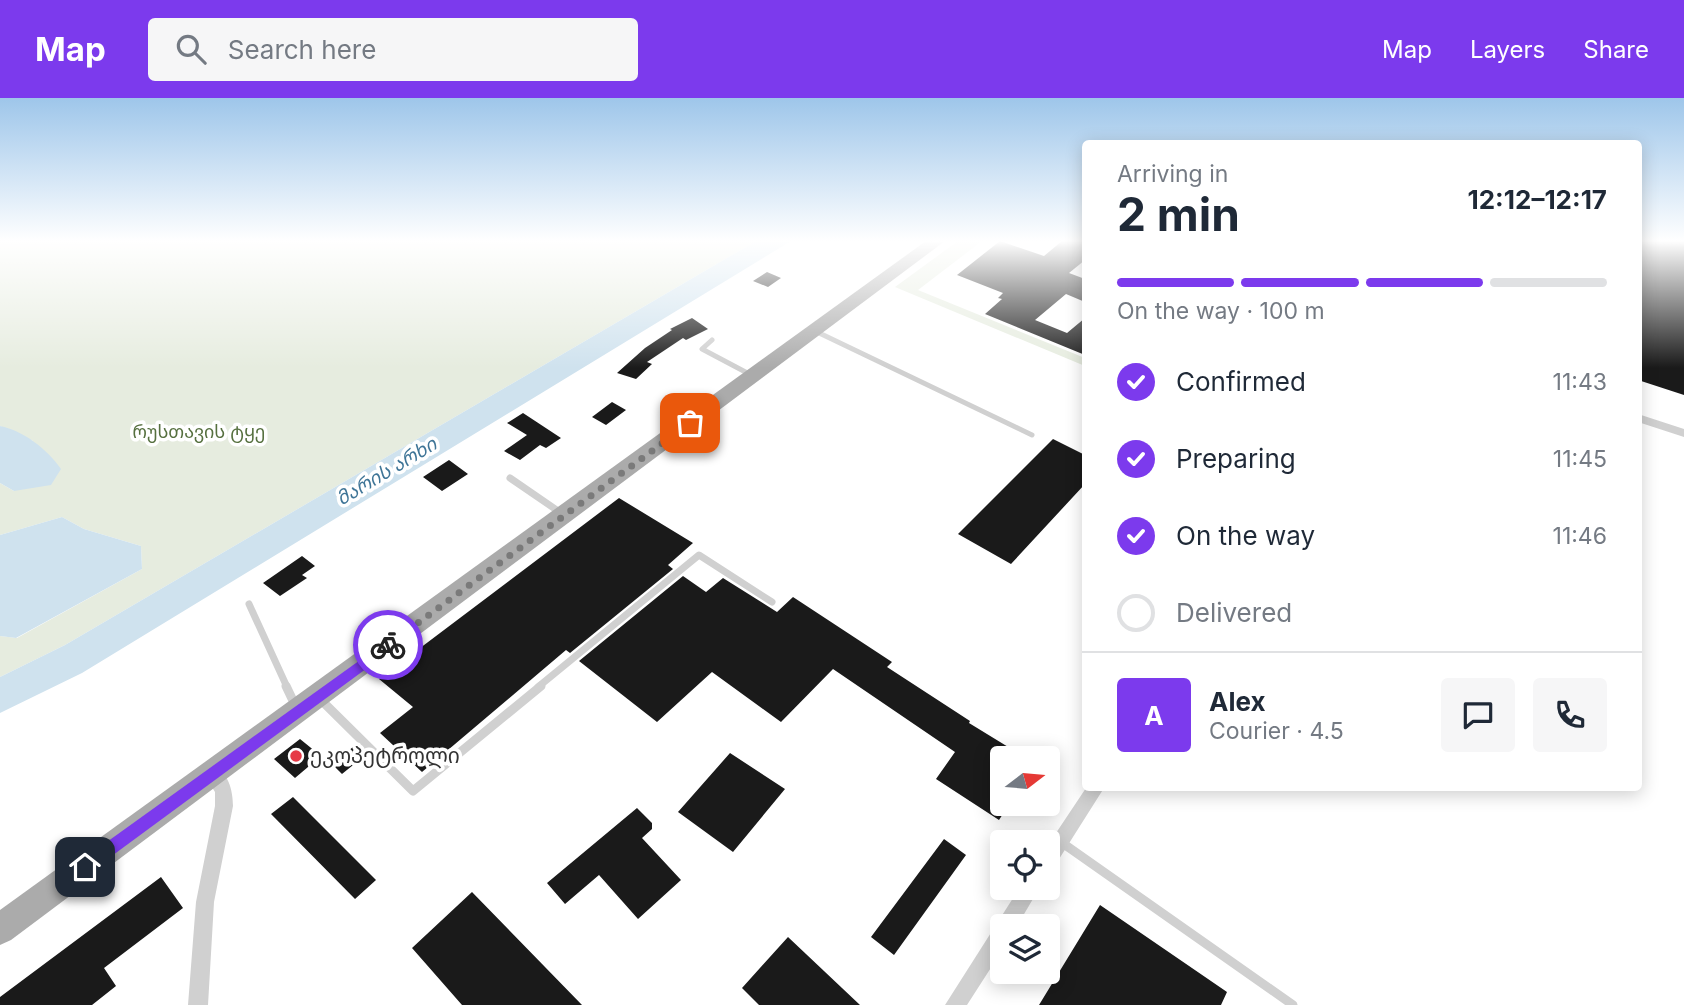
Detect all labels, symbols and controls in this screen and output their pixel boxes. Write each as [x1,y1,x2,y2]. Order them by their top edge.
search box [148,18,638,81]
text: Map [35,29,106,69]
icon: search [172,30,210,68]
text: Search here [228,34,376,65]
text: Map [1382,35,1432,64]
text: Layers [1470,35,1545,64]
text: Share [1583,35,1649,64]
text: Arriving in [1117,160,1228,188]
text: 12:12–12:17 [1468,184,1607,215]
text: 2 min [1117,186,1240,242]
text: On the way · 100 m [1117,297,1325,325]
icon: check [1117,363,1155,401]
text: Confirmed [1176,366,1306,397]
text: 11:43 [1553,368,1607,396]
pin [660,393,720,453]
icon: bag [671,404,709,442]
park label: რუსთავის ტყე [133,421,265,443]
water label: მარის არხი [332,432,442,510]
icon: check [1117,440,1155,478]
text: Preparing [1176,443,1296,474]
text: 11:45 [1553,445,1607,473]
icon: check [1117,517,1155,555]
text: On the way [1176,520,1315,551]
text: 11:46 [1553,522,1607,550]
text: Delivered [1176,597,1292,628]
courier [353,610,423,680]
icon: bike [369,626,407,664]
button: chat [1441,678,1515,752]
button: phone [1533,678,1607,752]
text: Alex [1209,686,1266,717]
text: A [1144,700,1164,731]
text: Courier · 4.5 [1209,717,1344,745]
place label: ეკოპეტროლი [310,743,460,769]
north arrow [990,746,1060,816]
map controls [990,746,1060,984]
marker: ეკოპეტროლი [288,748,304,764]
button: locate [990,830,1060,900]
pin [55,837,115,897]
icon: home [66,848,104,886]
button: layers [990,914,1060,984]

